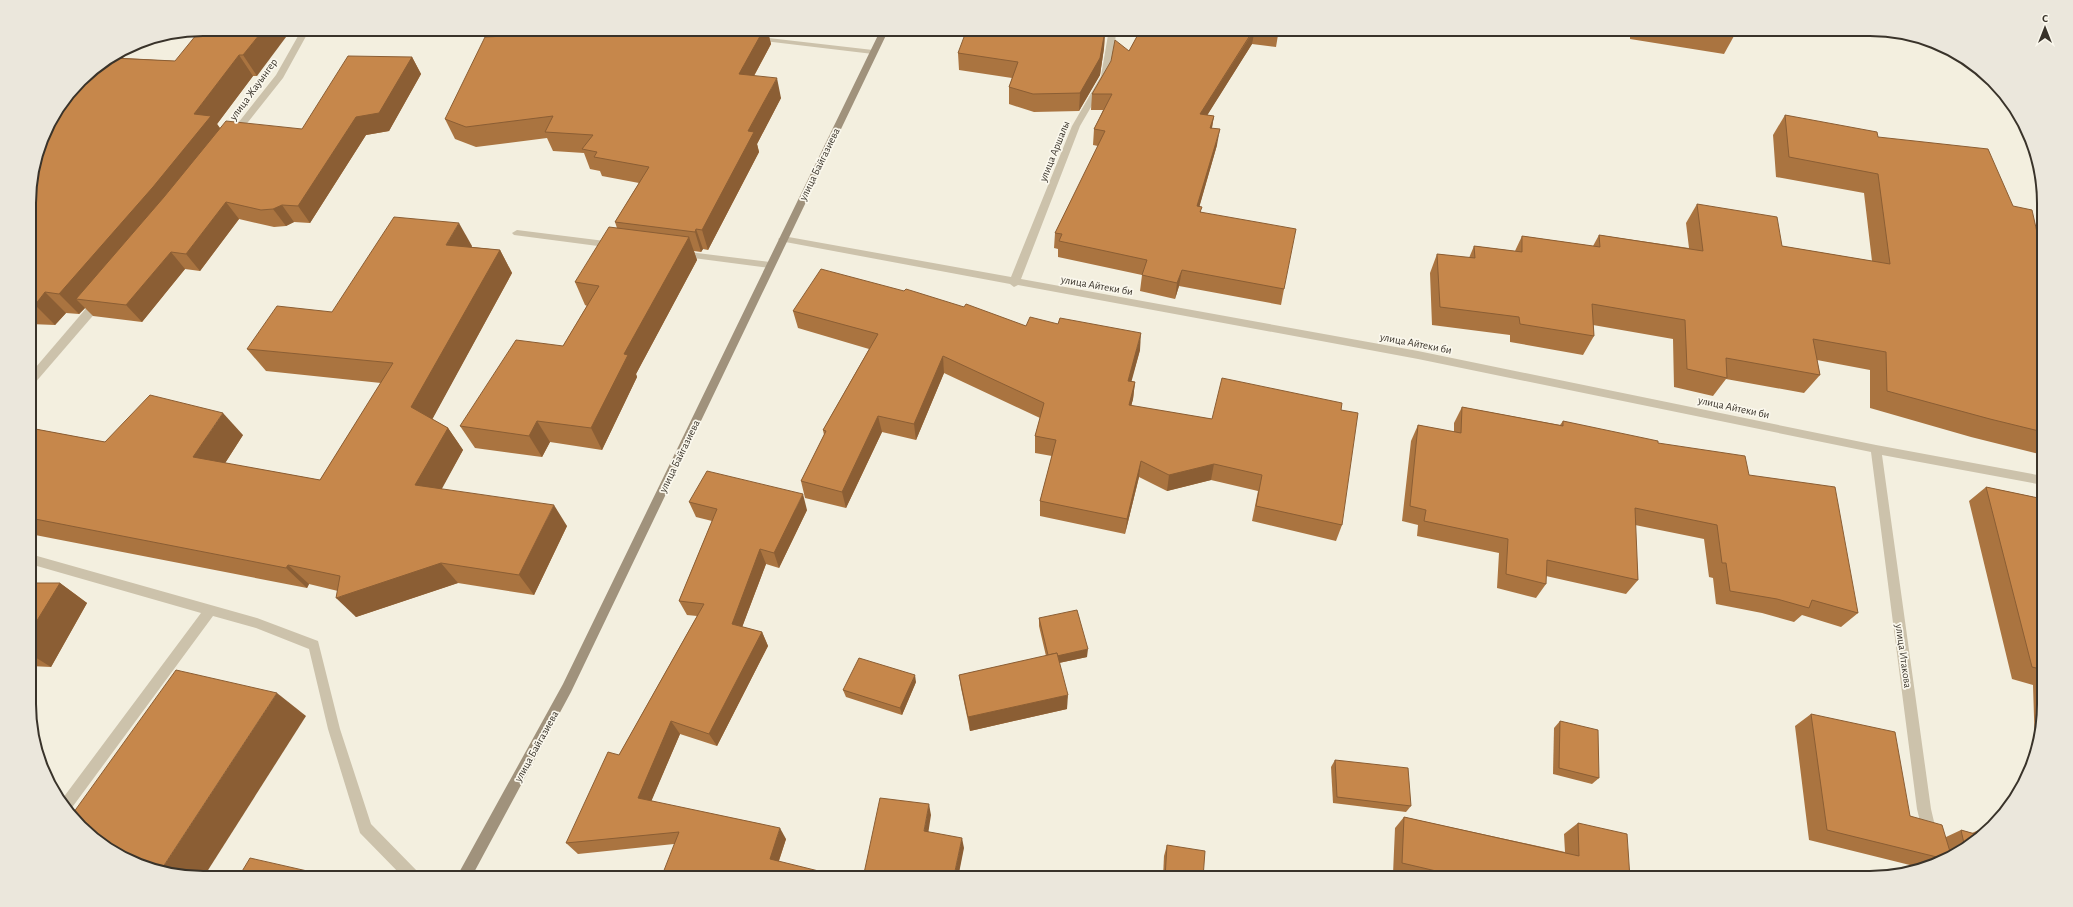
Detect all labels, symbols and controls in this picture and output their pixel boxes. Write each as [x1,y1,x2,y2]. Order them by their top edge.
north arrow [2025,8,2065,48]
text: С [2042,13,2048,24]
street label: улица Жауынгер [227,56,280,123]
street label: улица Аршалы [1037,119,1072,184]
street label: улица Байгазиева [797,126,842,203]
street label: улица Айтеки би [1059,274,1134,297]
street label: улица Айтеки би [1378,331,1453,356]
street label: улица Айтеки би [1696,394,1771,420]
street label: улица Байгазиева [657,418,702,495]
street label: улица Итакова [1893,622,1913,689]
street label: улица Байгазиева [512,709,560,784]

